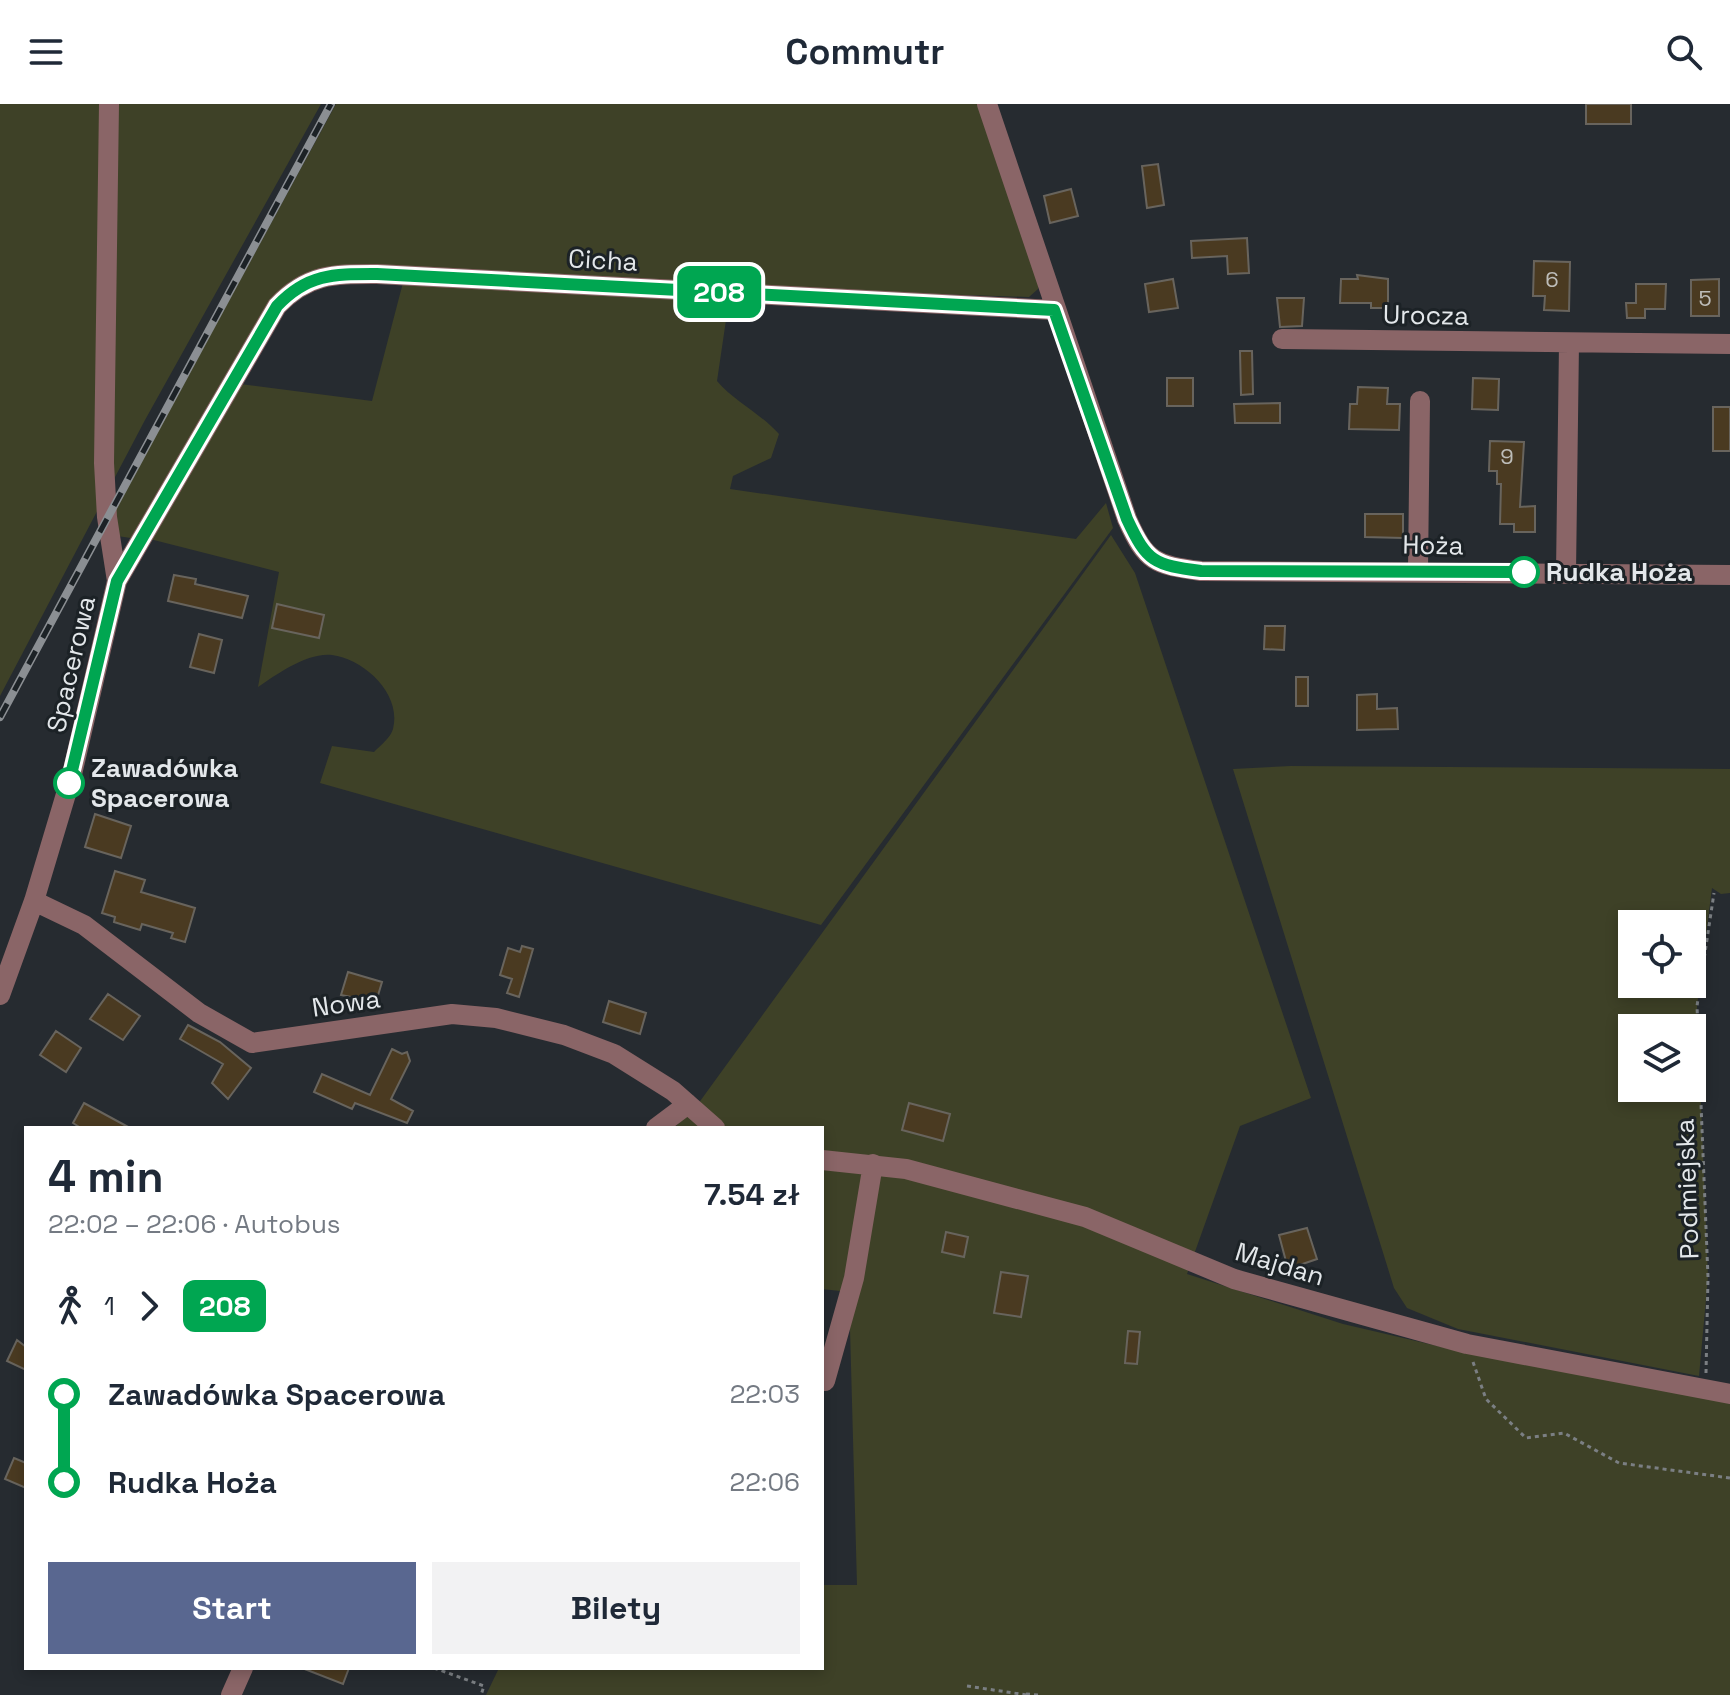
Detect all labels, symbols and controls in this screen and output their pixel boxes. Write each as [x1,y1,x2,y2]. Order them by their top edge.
text: Commutr [785,29,945,75]
icon: menu [24,30,68,74]
icon: search [1662,30,1706,74]
street label: Cicha [567,241,639,279]
house number: 6 [1545,265,1559,293]
line badge: 208 [673,266,765,318]
text: 208 [693,274,745,310]
house number: 5 [1698,284,1712,312]
street label: Urocza [1383,297,1469,333]
house number: 9 [1500,442,1514,470]
street label: Hoża [1402,527,1464,563]
place label: Rudka Hoża [1546,555,1692,589]
marker: Rudka Hoża [1509,557,1539,587]
street label: Spacerowa [39,592,103,736]
place label: Zawadówka Spacerowa [91,751,238,815]
marker: Zawadówka Spacerowa [54,768,84,798]
map controls [1618,910,1706,1102]
button: locate [1618,910,1706,998]
street label: Nowa [310,981,382,1025]
button: layers [1618,1014,1706,1102]
street label: Podmiejska [1668,1118,1706,1260]
text: 4 min [48,1149,164,1205]
text: 7.54 zł [704,1175,800,1214]
text: 22:02 – 22:06 · Autobus [48,1207,341,1241]
street label: Majdan [1231,1234,1329,1294]
icon: walk [48,1284,92,1328]
icon: forward [127,1284,171,1328]
text: 208 [199,1288,250,1324]
text: 1 [104,1289,115,1323]
text: Zawadówka Spacerowa [108,1375,445,1414]
text: 22:03 [730,1377,800,1411]
text: Rudka Hoża [108,1463,277,1502]
text: 22:06 [729,1465,800,1499]
button: Start [48,1562,416,1654]
button: Bilety [432,1562,800,1654]

